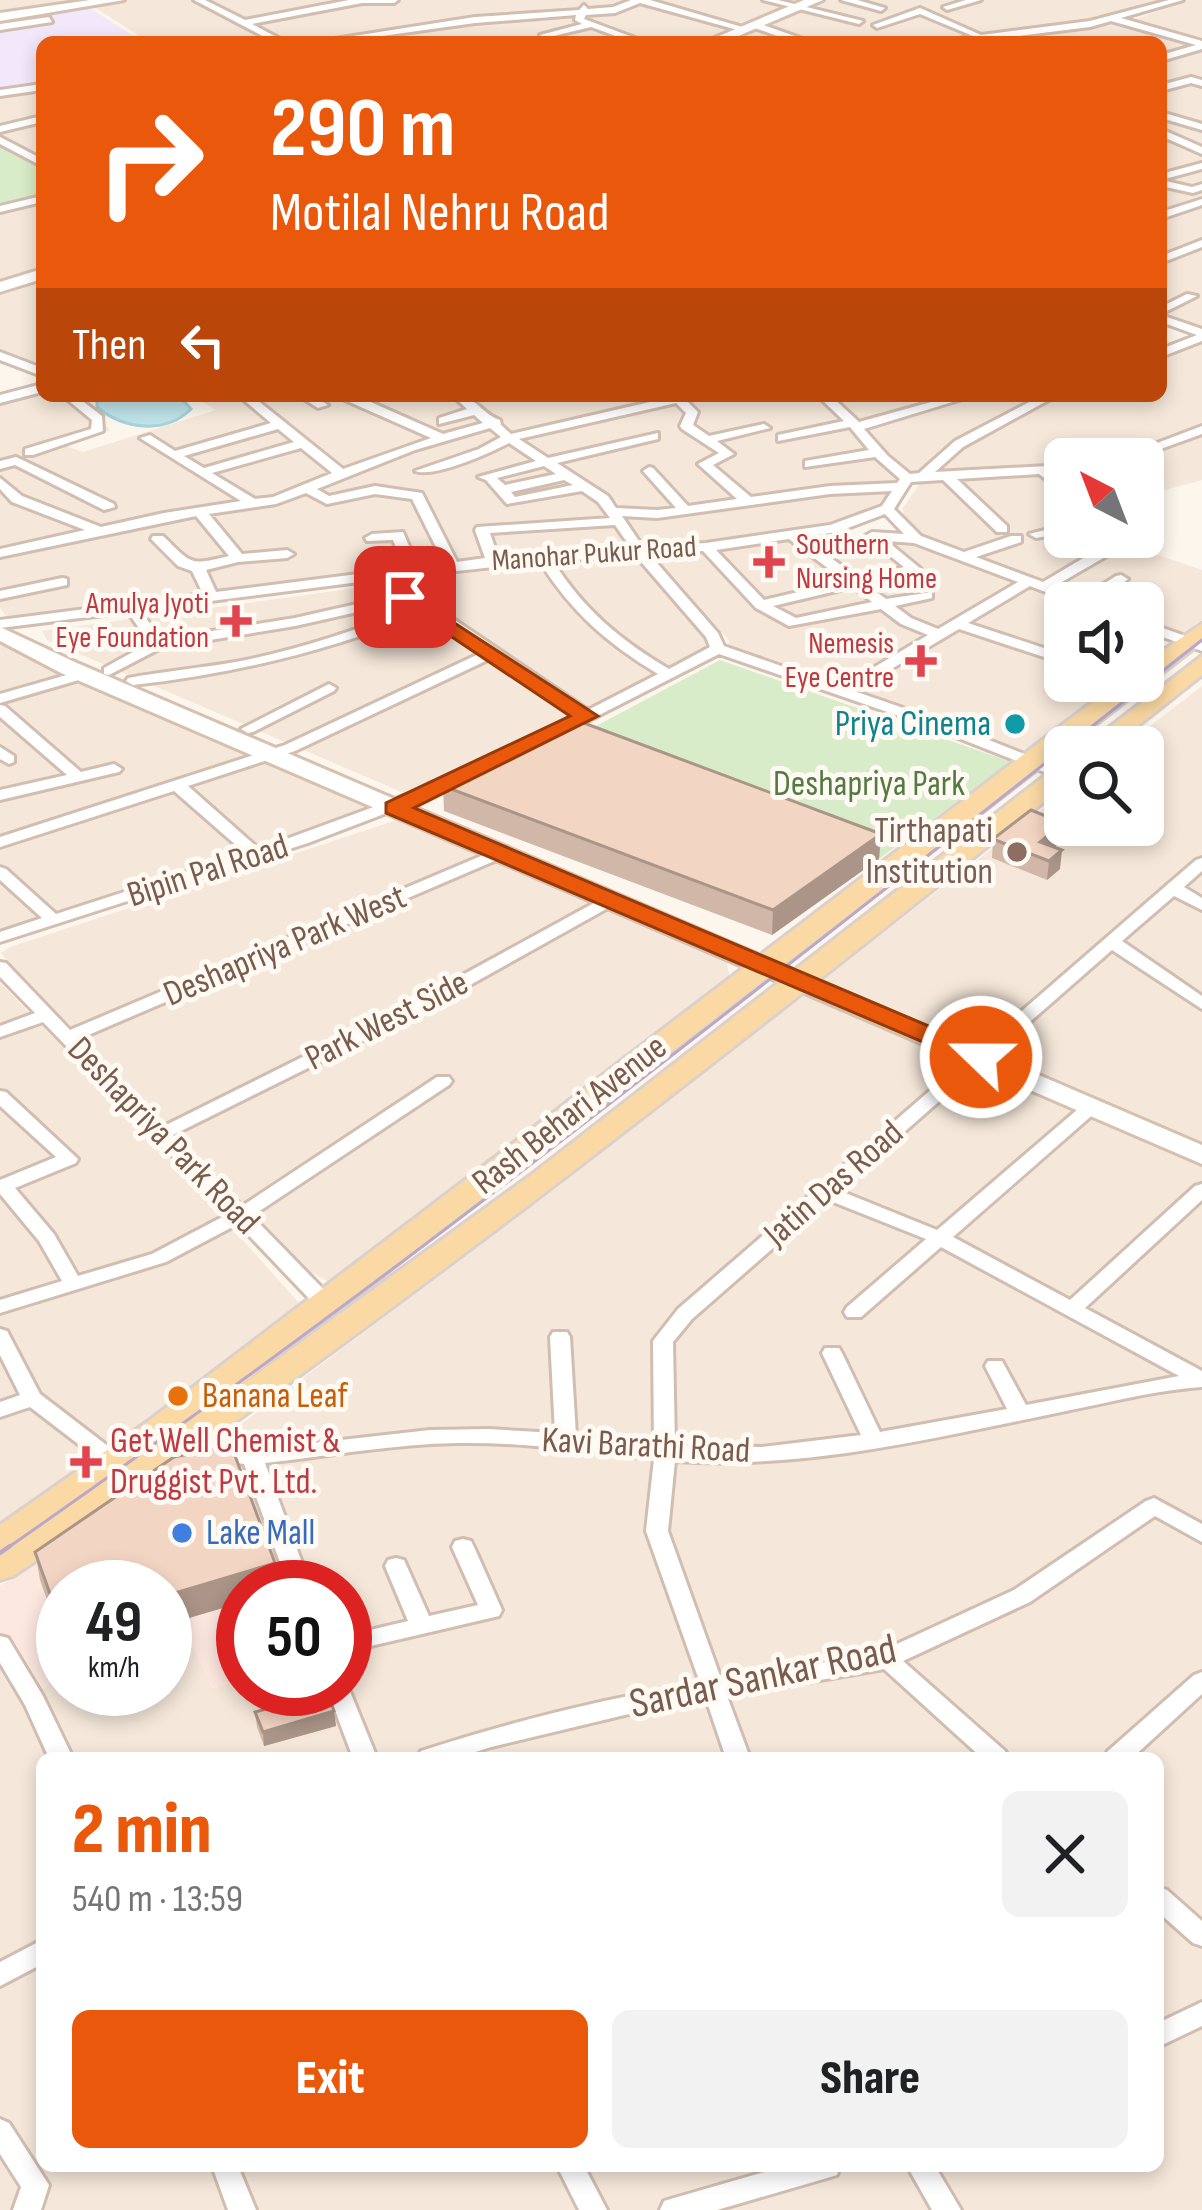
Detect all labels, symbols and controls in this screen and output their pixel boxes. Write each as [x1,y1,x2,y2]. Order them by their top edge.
text: 290 m [270,79,455,180]
icon: right [72,84,228,240]
text: Motilal Nehru Road [270,181,609,246]
icon: left [170,312,236,378]
text: Then [72,318,146,373]
north arrow [1044,438,1164,558]
map controls [1044,438,1164,846]
place label: Southern Nursing Home [796,527,937,597]
street label: Manohar Pukur Road [490,529,698,579]
pin [354,546,456,648]
marker: Southern Nursing Home [753,546,785,578]
icon: arrive [372,564,438,630]
button: sound [1044,582,1164,702]
place label: Amulya Jyoti Eye Foundation [56,586,209,656]
marker: Amulya Jyoti Eye Foundation [220,605,252,637]
place label: Nemesis Eye Centre [785,626,894,696]
marker: Nemesis Eye Centre [905,645,937,677]
place label: Priya Cinema [835,703,991,746]
marker: Priya Cinema [1002,711,1028,737]
button: search [1044,726,1164,846]
park label: Deshapriya Park [773,763,965,806]
place label: Tirthapati Institution [866,810,993,894]
street label: Bipin Pal Road [122,825,294,917]
marker: Tirthapati Institution [1004,839,1030,865]
street label: Deshapriya Park West [157,876,413,1016]
street label: Park West Side [298,962,476,1080]
position arrow [918,994,1044,1120]
street label: Rash Behari Avenue [464,1026,676,1204]
street label: Deshapriya Park Road [58,1028,268,1244]
street label: Jatin Das Road [755,1112,912,1257]
place label: Banana Leaf [202,1375,349,1418]
marker: Banana Leaf [165,1383,191,1409]
street label: Kavi Barathi Road [541,1419,751,1473]
place label: Get Well Chemist & Druggist Pvt. Ltd. [110,1420,340,1504]
marker: Get Well Chemist & Druggist Pvt. Ltd. [73,1449,99,1475]
place label: Lake Mall [206,1512,315,1555]
marker: Lake Mall [169,1520,195,1546]
speed limit sign: 50 [216,1560,372,1716]
text: 49 [86,1587,142,1659]
street label: Sardar Sankar Road [625,1624,901,1730]
text: km/h [88,1650,140,1686]
text: 2 min [72,1787,212,1874]
button: close [1002,1791,1128,1917]
text: 540 m · 13:59 [72,1876,243,1923]
button: Exit [72,2010,588,2148]
button: Share [612,2010,1128,2148]

